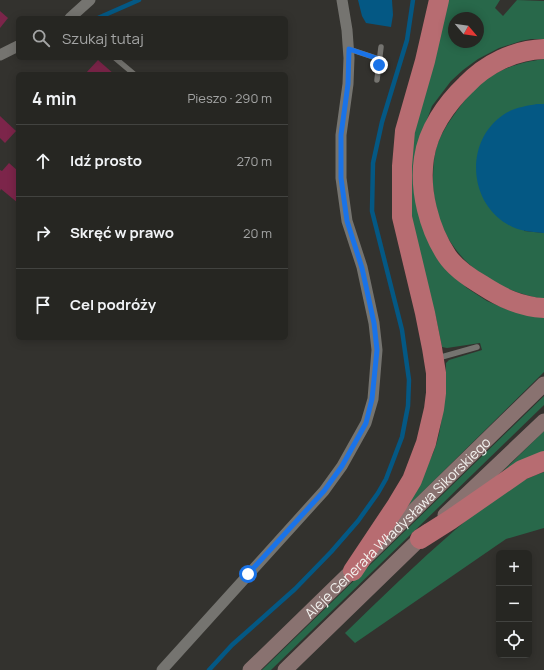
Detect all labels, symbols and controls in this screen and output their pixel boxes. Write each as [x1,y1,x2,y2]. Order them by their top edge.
north arrow [448,12,484,48]
search box [16,16,288,60]
icon: search [30,27,52,49]
text: Szukaj tutaj [62,28,144,49]
route end [370,56,388,74]
text: 4 min [32,87,76,110]
text: Pieszo · 290 m [187,89,272,107]
icon: ahead [32,150,54,172]
text: Idź prosto [70,150,142,171]
text: 270 m [237,152,272,170]
icon: right [32,222,54,244]
text: Skręć w prawo [70,222,174,243]
text: 20 m [243,224,272,242]
icon: arrive [32,294,54,316]
text: Cel podróży [70,294,156,315]
street label: Aleje Generała Władysława Sikorskiego [300,432,494,622]
map controls [496,550,532,658]
button: + [496,550,532,586]
route start [239,565,257,583]
button: − [496,586,532,622]
button: locate [496,622,532,658]

